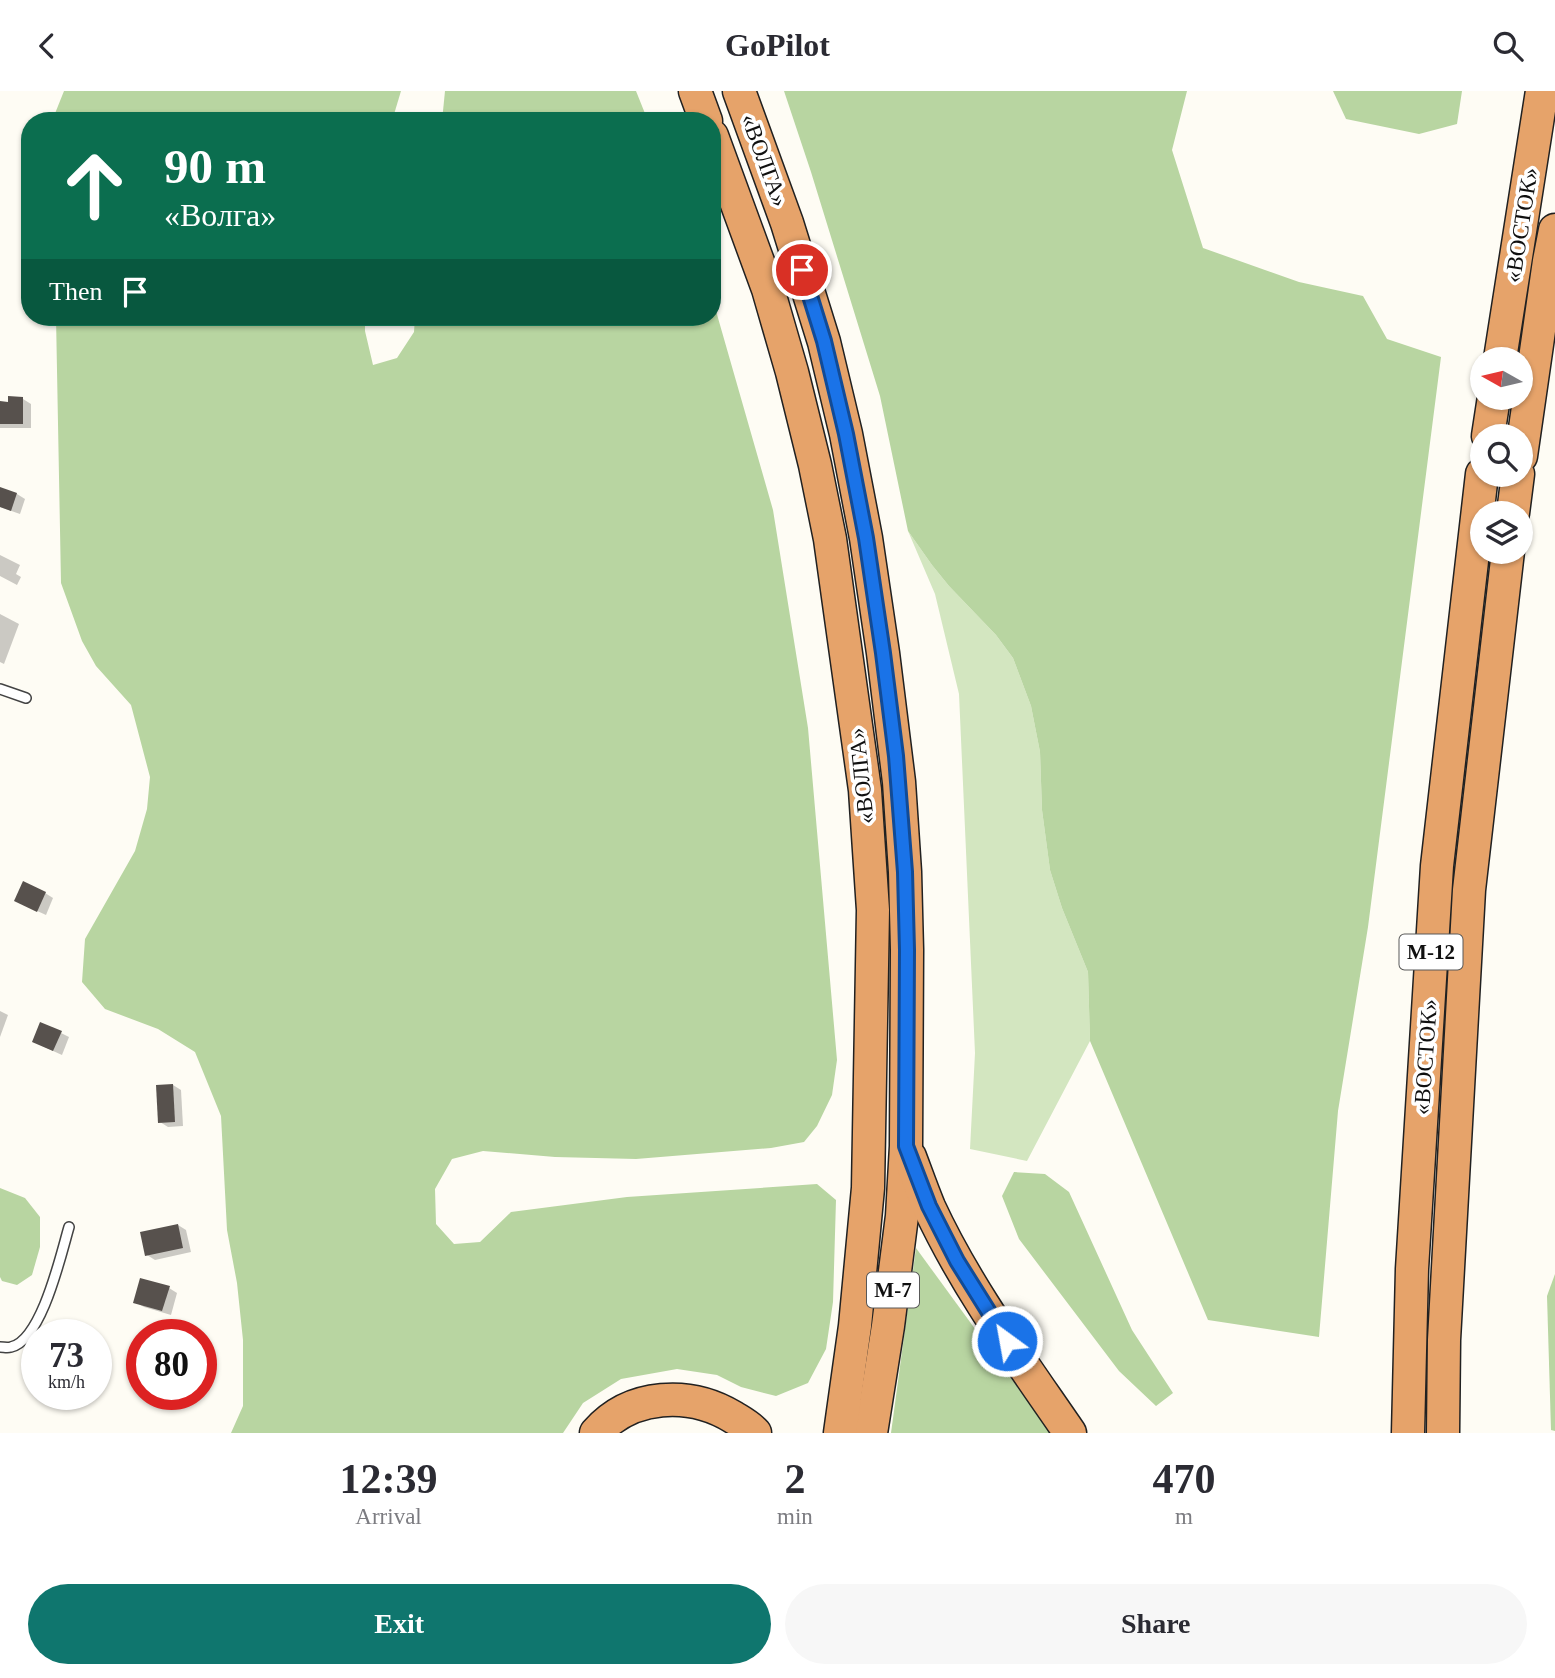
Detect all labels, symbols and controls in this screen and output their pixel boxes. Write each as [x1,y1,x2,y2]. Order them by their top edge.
icon: back [28,27,66,65]
text: GoPilot [725,27,830,63]
icon: search [1489,27,1527,65]
street label: «ВОЛГА» [736,110,793,210]
text: 90 m [164,139,266,194]
icon: ahead [49,140,140,231]
street label: «ВОСТОК» [1500,166,1543,284]
text: «Волга» [164,197,276,233]
pin [772,240,832,300]
icon: arrive [783,251,821,289]
icon: arrive [116,273,154,311]
text: Then [49,277,102,306]
north arrow [1470,347,1533,409]
map controls [1470,347,1533,564]
button: search [1470,424,1533,487]
button: layers [1470,501,1533,564]
street label: «ВОЛГА» [844,727,879,825]
road number: М-12 [1400,935,1462,969]
street label: «ВОСТОК» [1409,998,1442,1116]
road number: М-7 [867,1273,919,1307]
position arrow [970,1304,1044,1378]
speed limit sign: 80 [126,1319,217,1410]
text: 73 [49,1336,84,1375]
text: km/h [48,1372,85,1392]
text: 12:39 [340,1456,438,1502]
text: 2 [784,1456,805,1502]
text: 470 [1152,1456,1215,1502]
text: Arrival [355,1504,422,1529]
text: min [777,1504,813,1529]
text: m [1175,1504,1193,1529]
button: Exit [28,1584,771,1664]
button: Share [785,1584,1527,1664]

